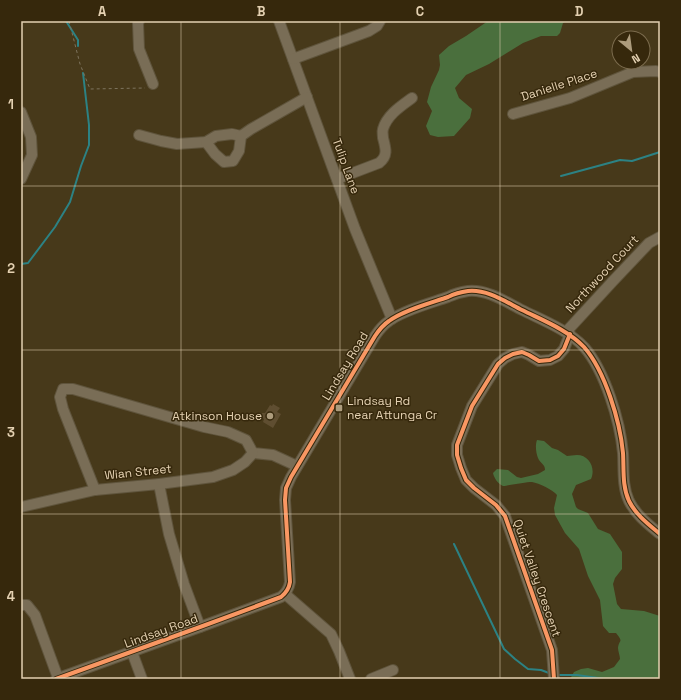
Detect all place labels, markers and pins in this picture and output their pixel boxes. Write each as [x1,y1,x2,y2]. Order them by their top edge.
place label: Lindsay Rd near Attunga Cr [347,393,438,423]
marker: Lindsay Rd near Attunga Cr [334,403,344,413]
place label: Atkinson House [172,408,262,424]
marker: Atkinson House [265,411,275,421]

